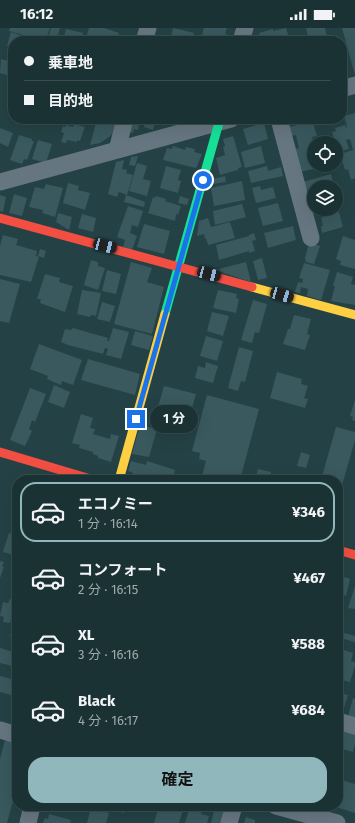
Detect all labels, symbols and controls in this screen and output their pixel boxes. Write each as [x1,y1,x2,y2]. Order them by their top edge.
text: 16:12 [20,5,53,23]
text: 乗車地 [48,54,93,72]
text: 目的地 [48,92,93,110]
map controls [307,136,343,216]
button: locate [307,136,343,172]
route start [194,171,212,189]
button: layers [307,180,343,216]
car [92,237,118,255]
car [196,265,222,283]
car [269,286,295,304]
callout: 1 分 [150,405,198,433]
route end [127,410,145,428]
text: 1 分 [163,411,185,426]
icon: car [30,494,66,530]
text: エコノミー [78,495,153,513]
text: ¥346 [292,503,325,521]
text: 1 分 · 16:14 [78,516,138,531]
icon: car [30,560,66,596]
text: コンフォート [78,561,168,579]
text: ¥467 [293,569,325,587]
text: 2 分 · 16:15 [78,582,138,597]
icon: car [30,626,66,662]
text: XL [78,626,94,644]
text: ¥588 [291,635,325,653]
text: 3 分 · 16:16 [78,647,139,662]
icon: car [30,692,66,728]
text: Black [78,692,115,710]
text: ¥684 [291,701,325,719]
text: 4 分 · 16:17 [78,713,138,728]
button: 確定 [28,757,327,803]

